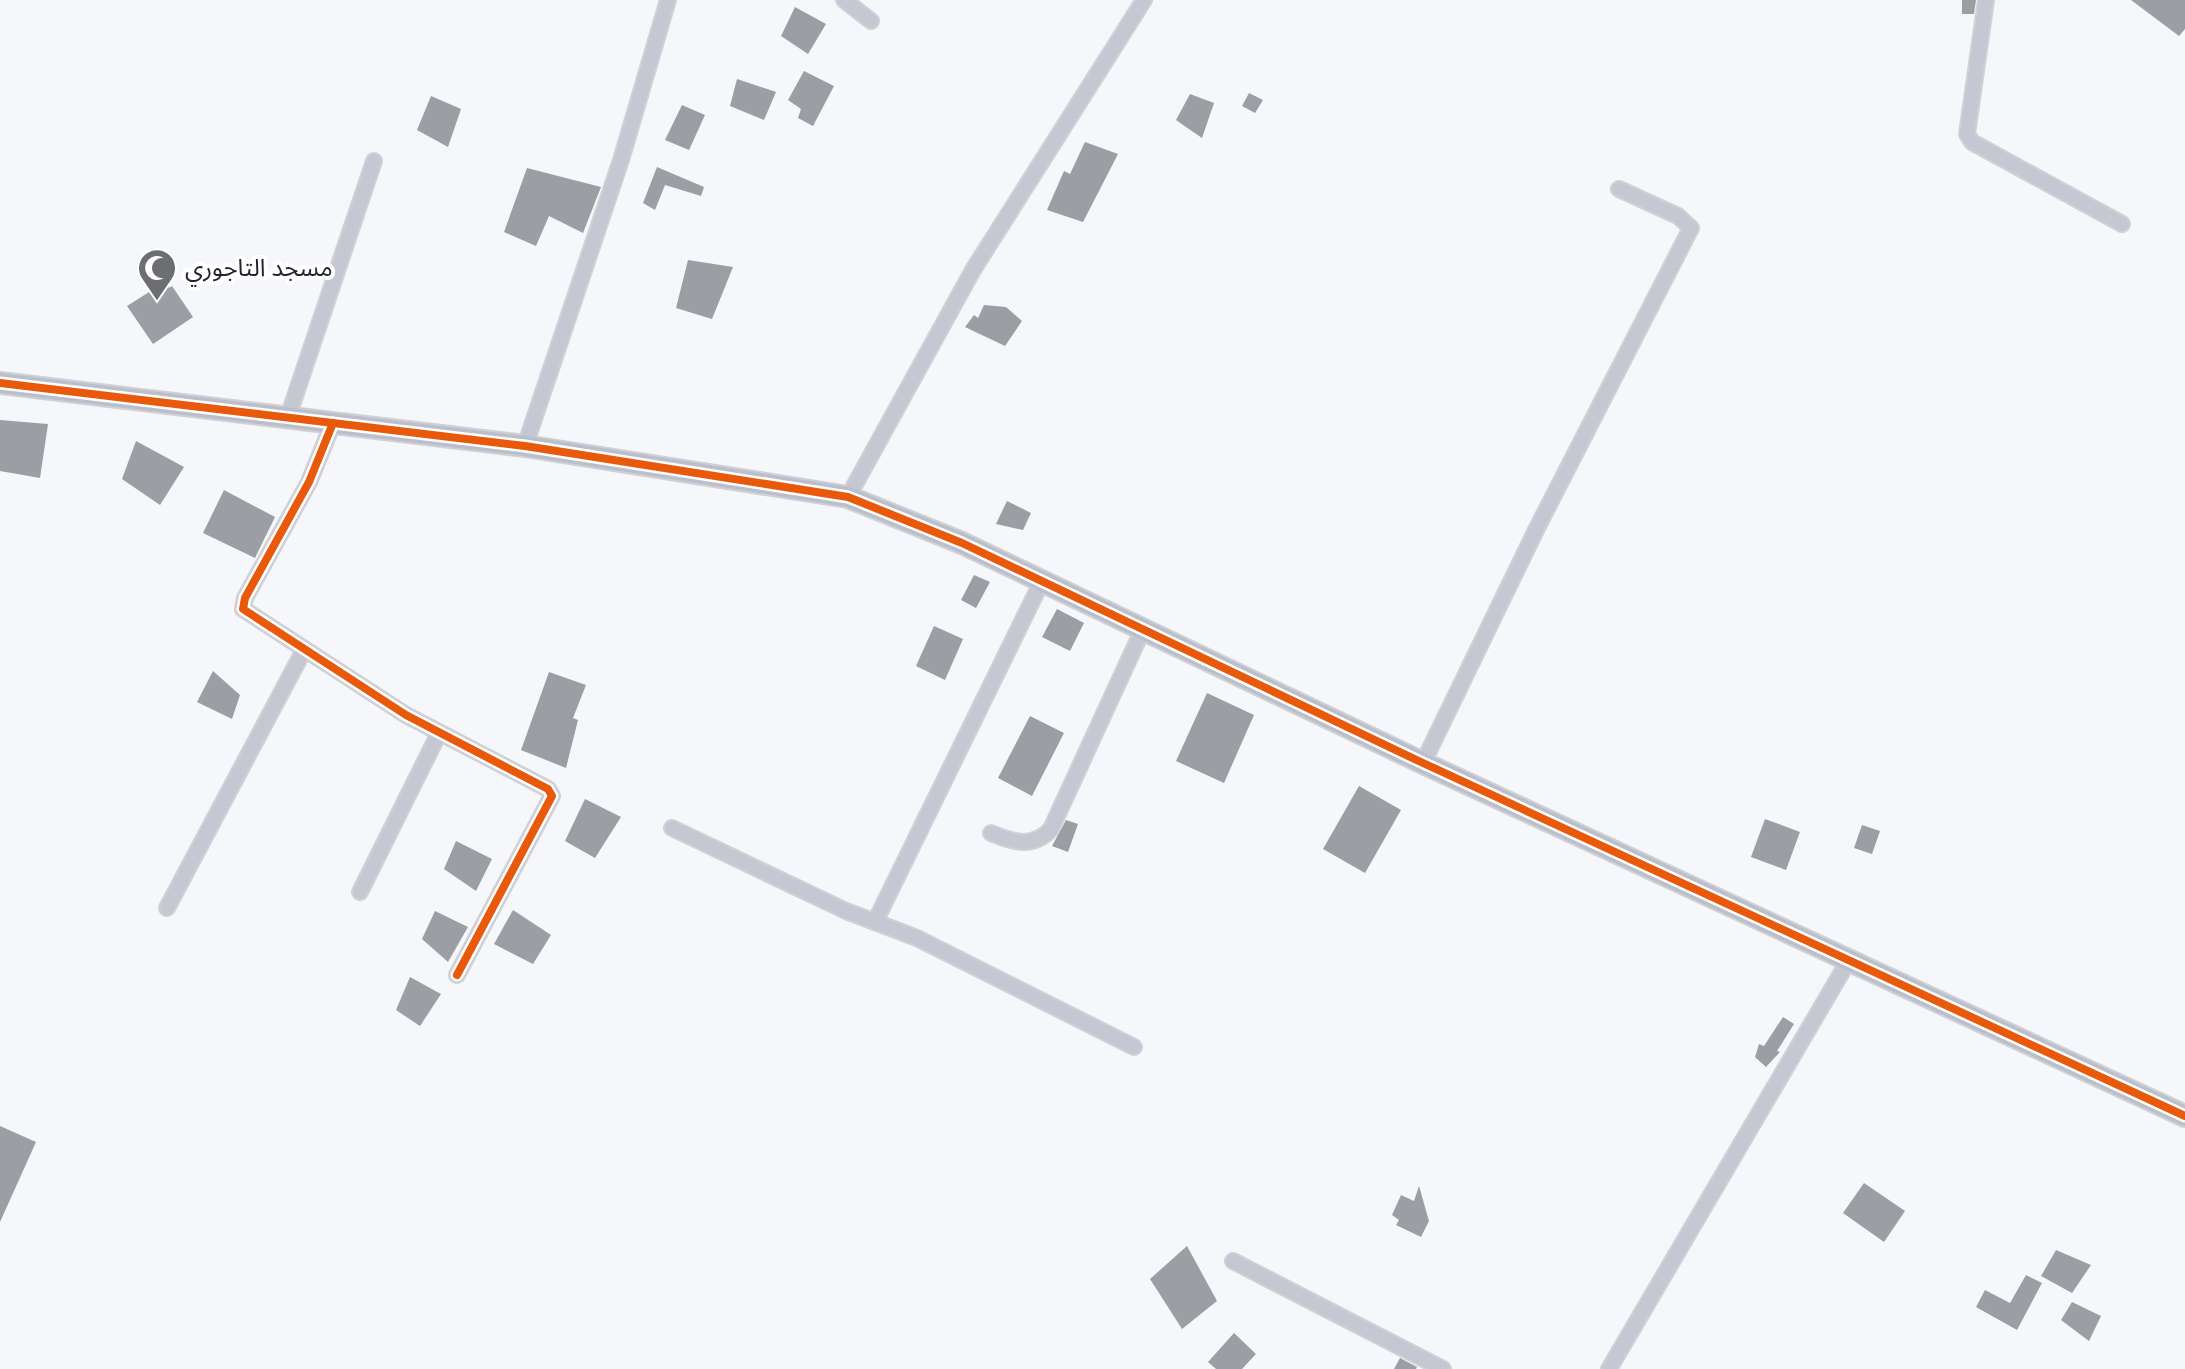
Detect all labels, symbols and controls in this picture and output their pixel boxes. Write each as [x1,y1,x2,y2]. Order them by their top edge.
mosque icon: مسجد التاجوري [136,247,178,302]
place label: مسجد التاجوري [185,252,333,287]

